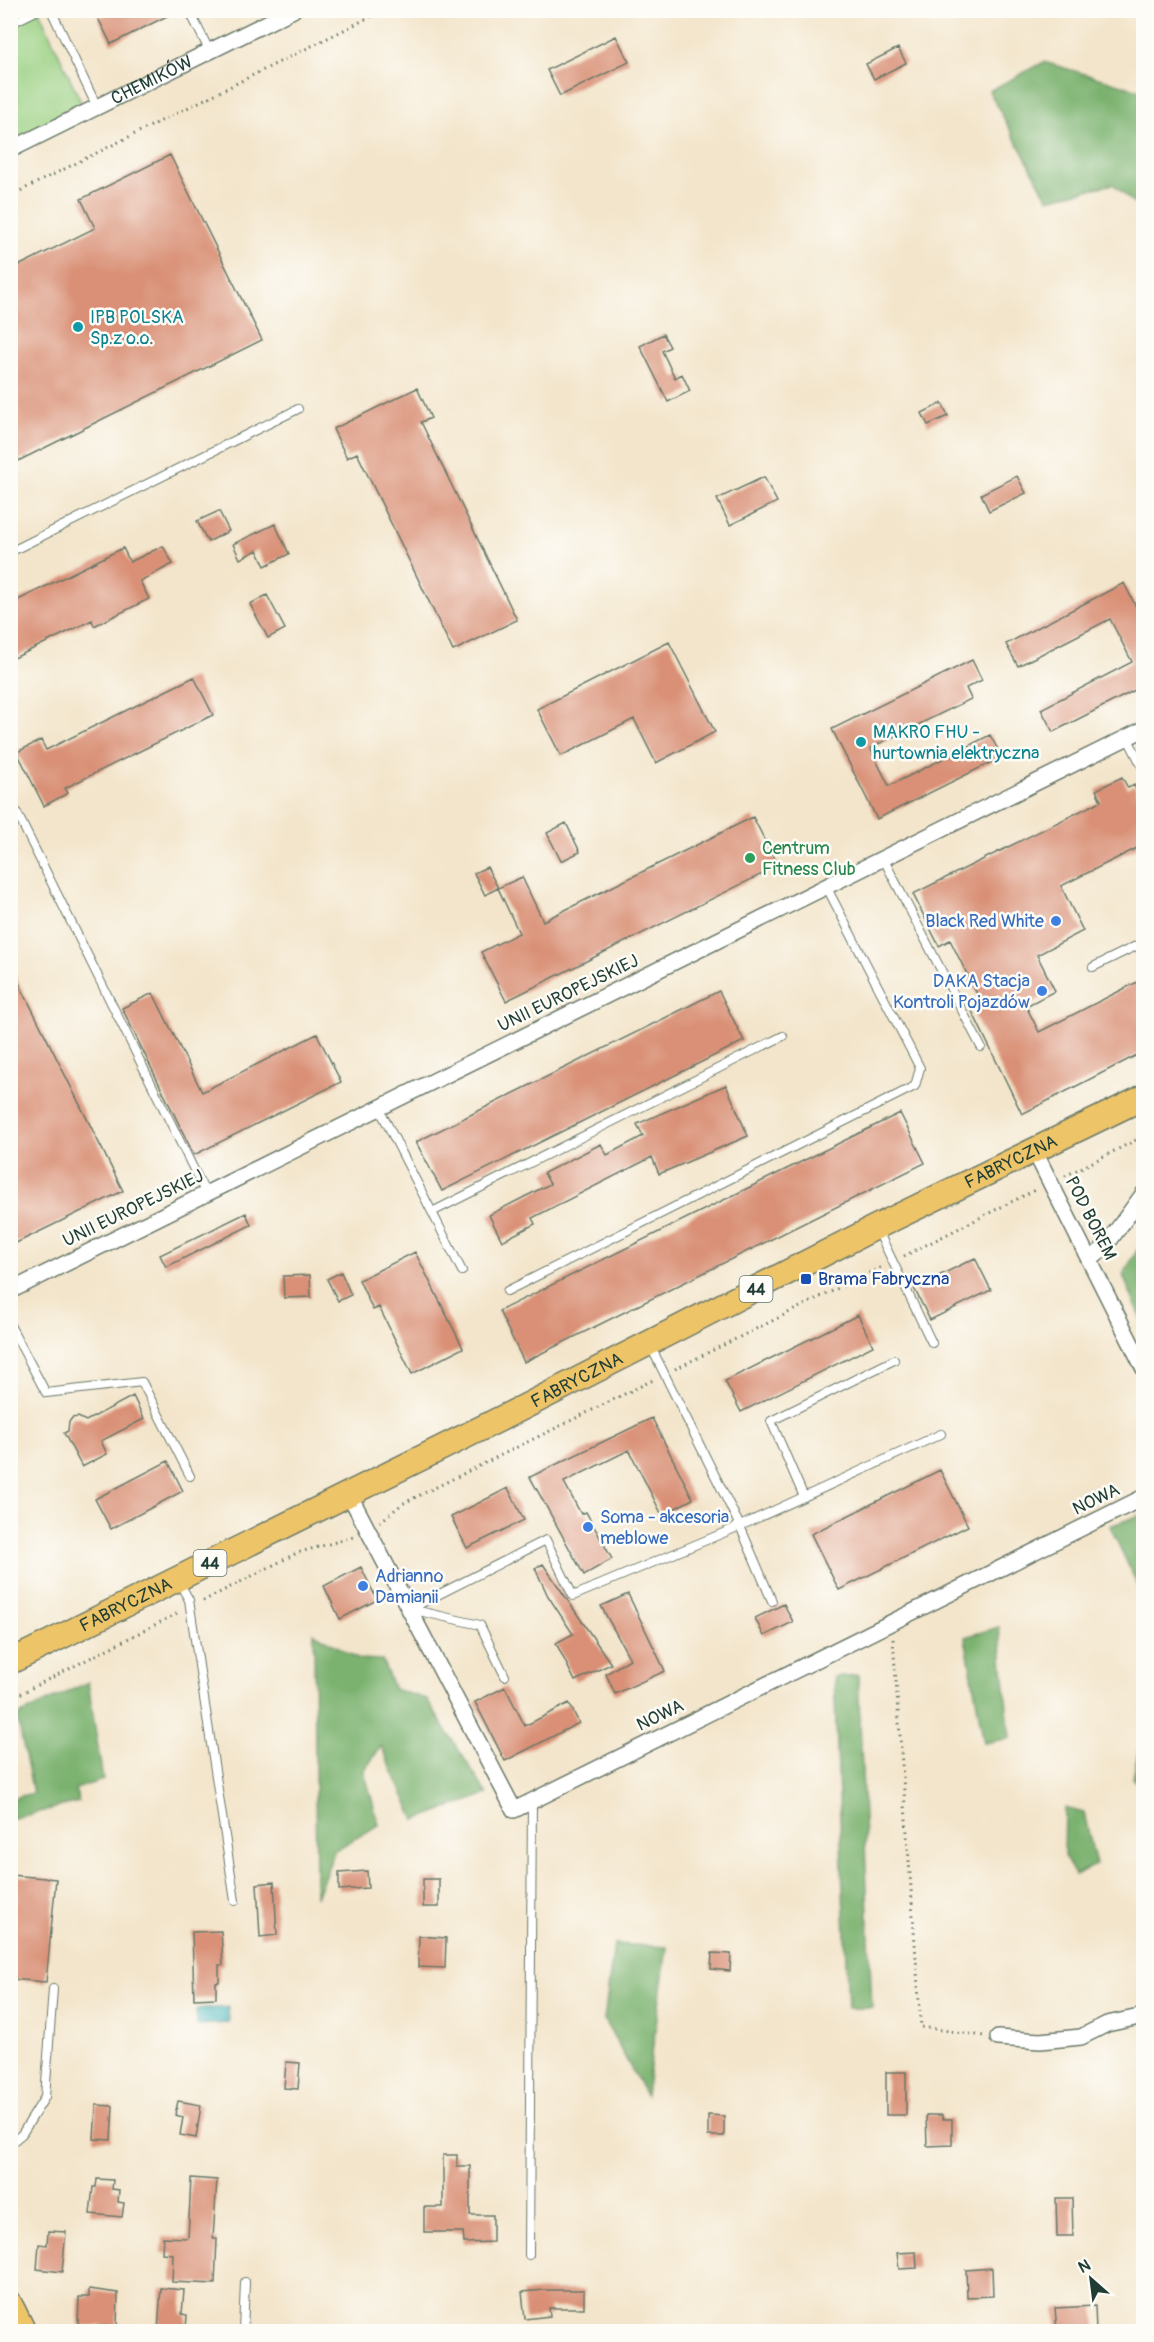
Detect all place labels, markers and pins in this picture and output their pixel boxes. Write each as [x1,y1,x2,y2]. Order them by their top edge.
place label: IPB POLSKA Sp.z o.o. [90,306,184,350]
marker: IPB POLSKA Sp.z o.o. [71,320,85,334]
place label: MAKRO FHU - hurtownia elektryczna [873,721,1039,765]
marker: MAKRO FHU - hurtownia elektryczna [854,735,868,749]
place label: Centrum Fitness Club [762,837,856,881]
marker: Centrum Fitness Club [743,851,757,865]
place label: Black Red White [925,910,1044,933]
marker: Black Red White [1049,914,1063,928]
place label: DAKA Stacja Kontroli Pojazdów [893,970,1030,1014]
marker: DAKA Stacja Kontroli Pojazdów [1035,984,1049,998]
place label: Brama Fabryczna [818,1268,949,1291]
marker: Brama Fabryczna [799,1272,813,1286]
place label: Soma - akcesoria meblowe [600,1506,729,1550]
marker: Soma - akcesoria meblowe [581,1520,595,1534]
place label: Adrianno Damianii [375,1565,444,1609]
marker: Adrianno Damianii [356,1579,370,1593]

